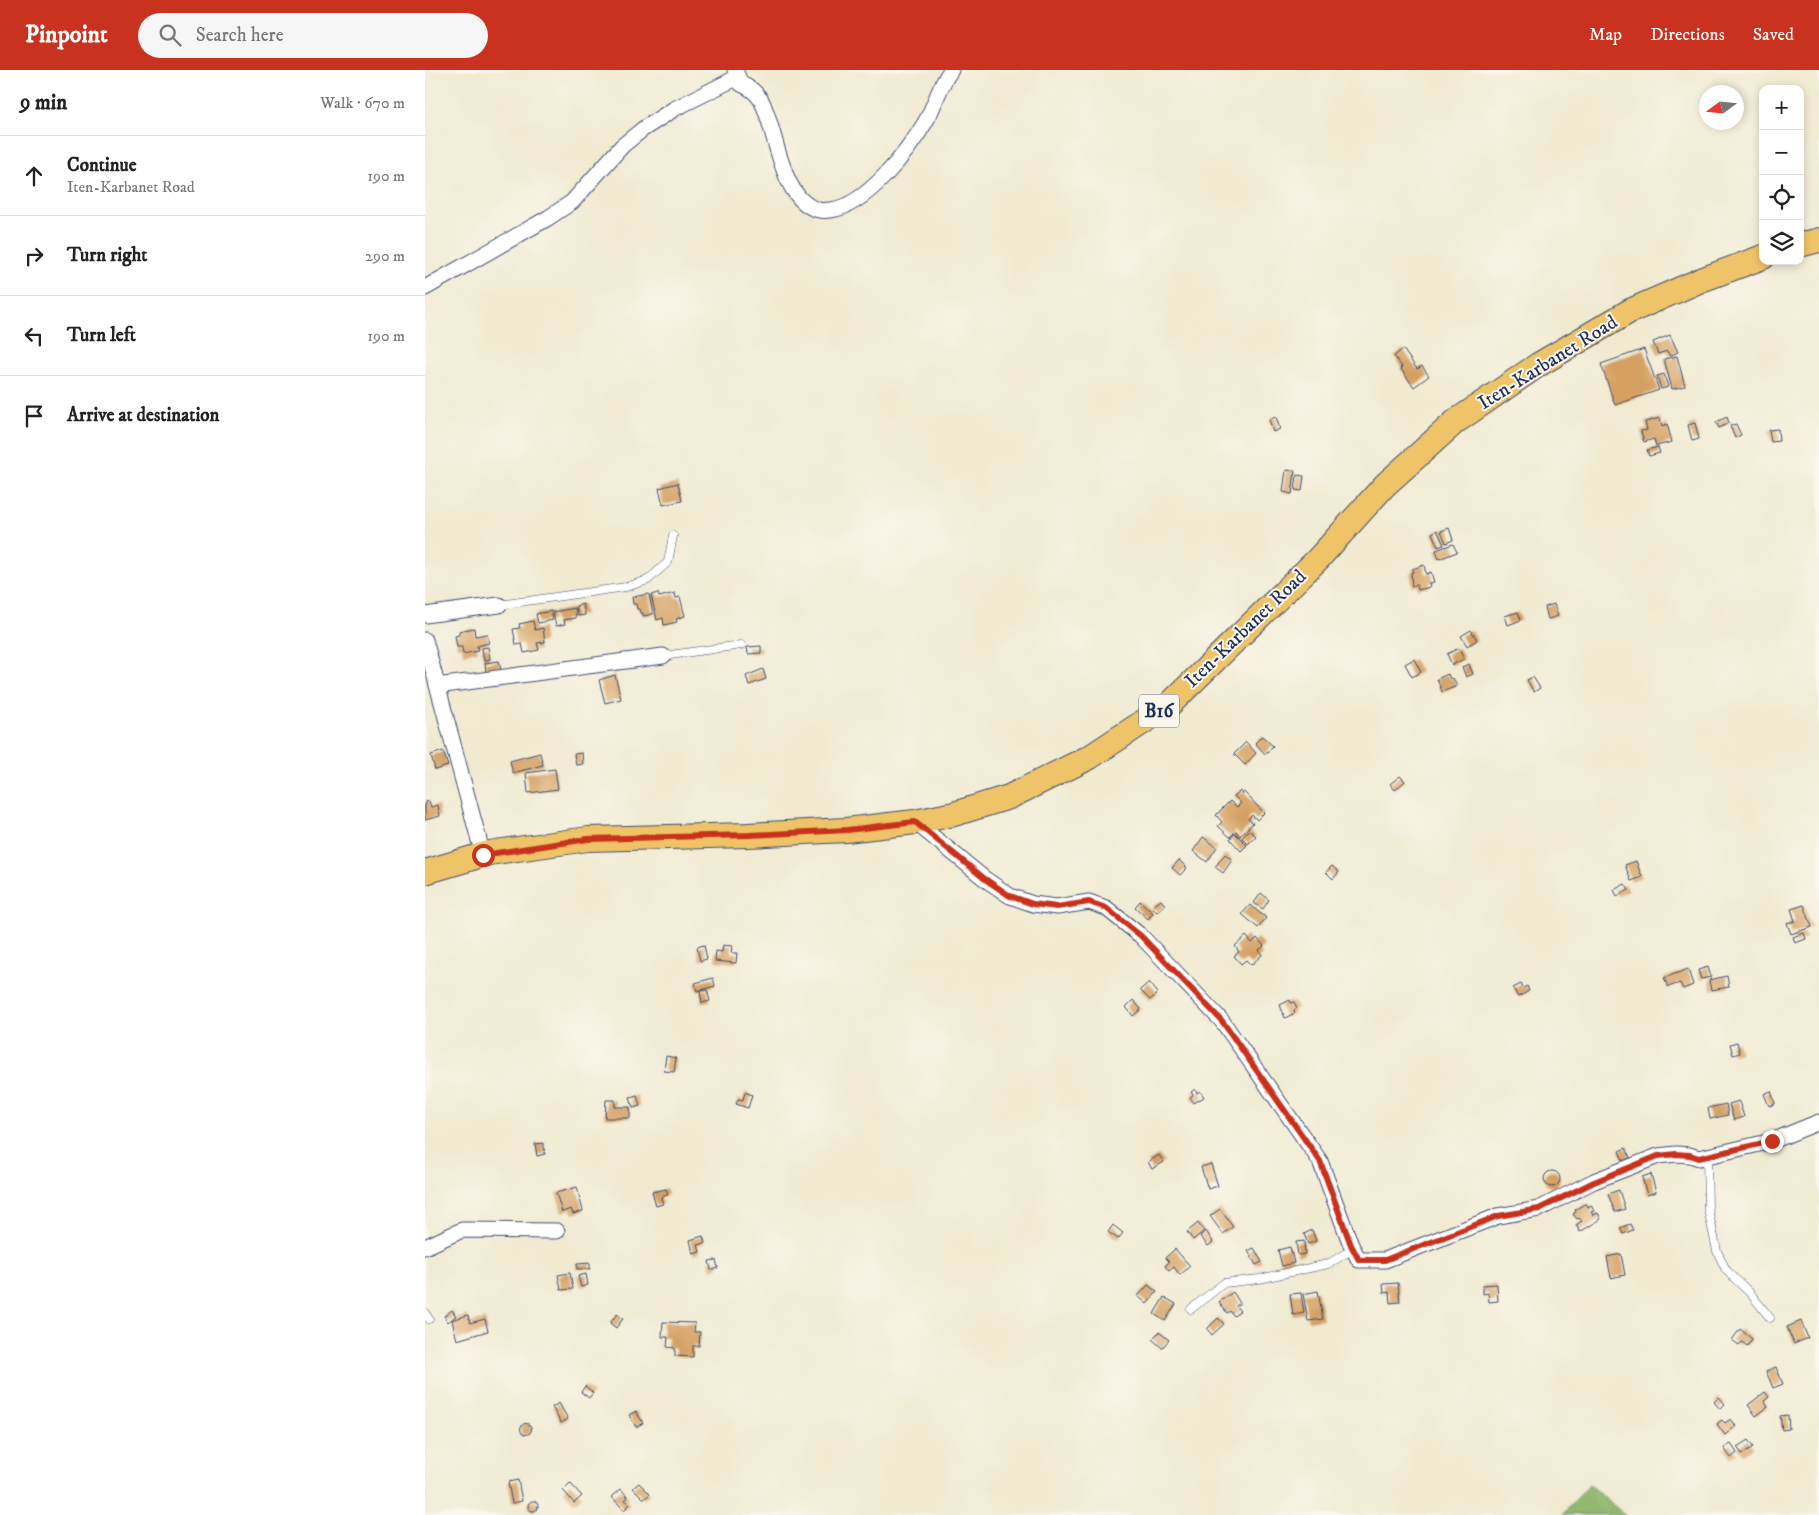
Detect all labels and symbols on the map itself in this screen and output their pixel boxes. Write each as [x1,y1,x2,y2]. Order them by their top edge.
north arrow [1699,85,1744,130]
street label: Iten-Karbanet Road [1474,310,1622,416]
street label: Iten-Karbanet Road [1180,565,1312,693]
road number: B16 [1139,694,1179,728]
route start [472,844,495,867]
route end [1761,1130,1784,1153]

